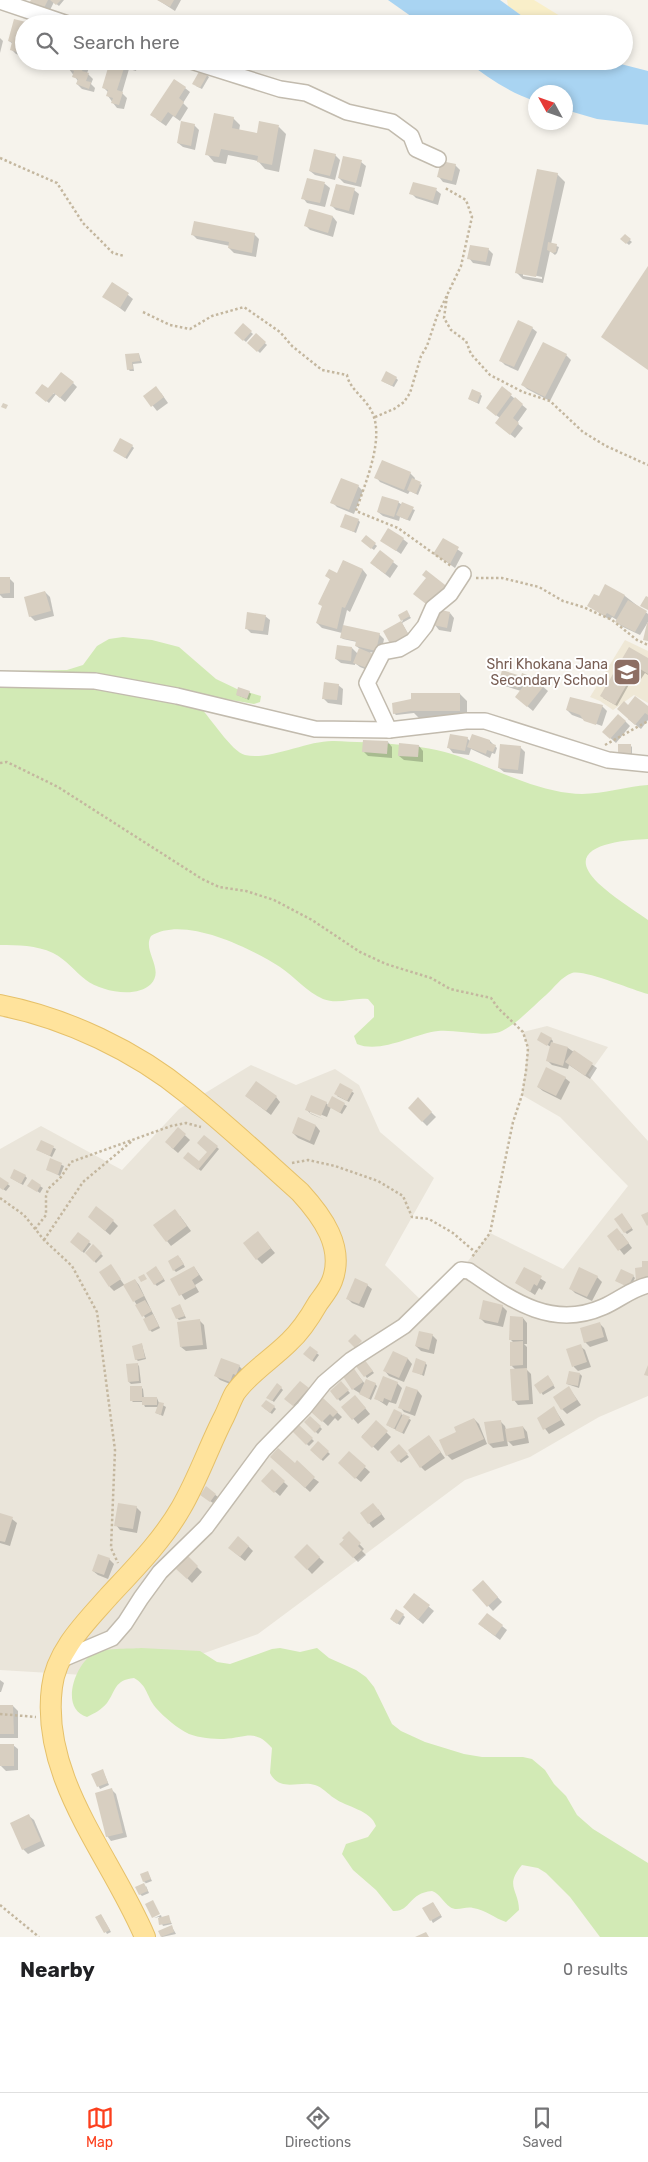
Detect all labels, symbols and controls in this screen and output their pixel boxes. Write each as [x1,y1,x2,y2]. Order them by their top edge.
search box [15,15,633,70]
icon: search [33,29,61,57]
text: Search here [73,31,180,54]
north arrow [528,85,573,130]
place label: Shri Khokana Jana Secondary School [486,656,608,689]
school or university icon: Shri Khokana Jana Secondary School [612,657,642,687]
text: Nearby [20,1957,95,1982]
text: 0 results [563,1960,628,1979]
tab: Map [86,2104,114,2151]
tab: Directions [285,2104,351,2151]
tab: Saved [522,2104,562,2151]

